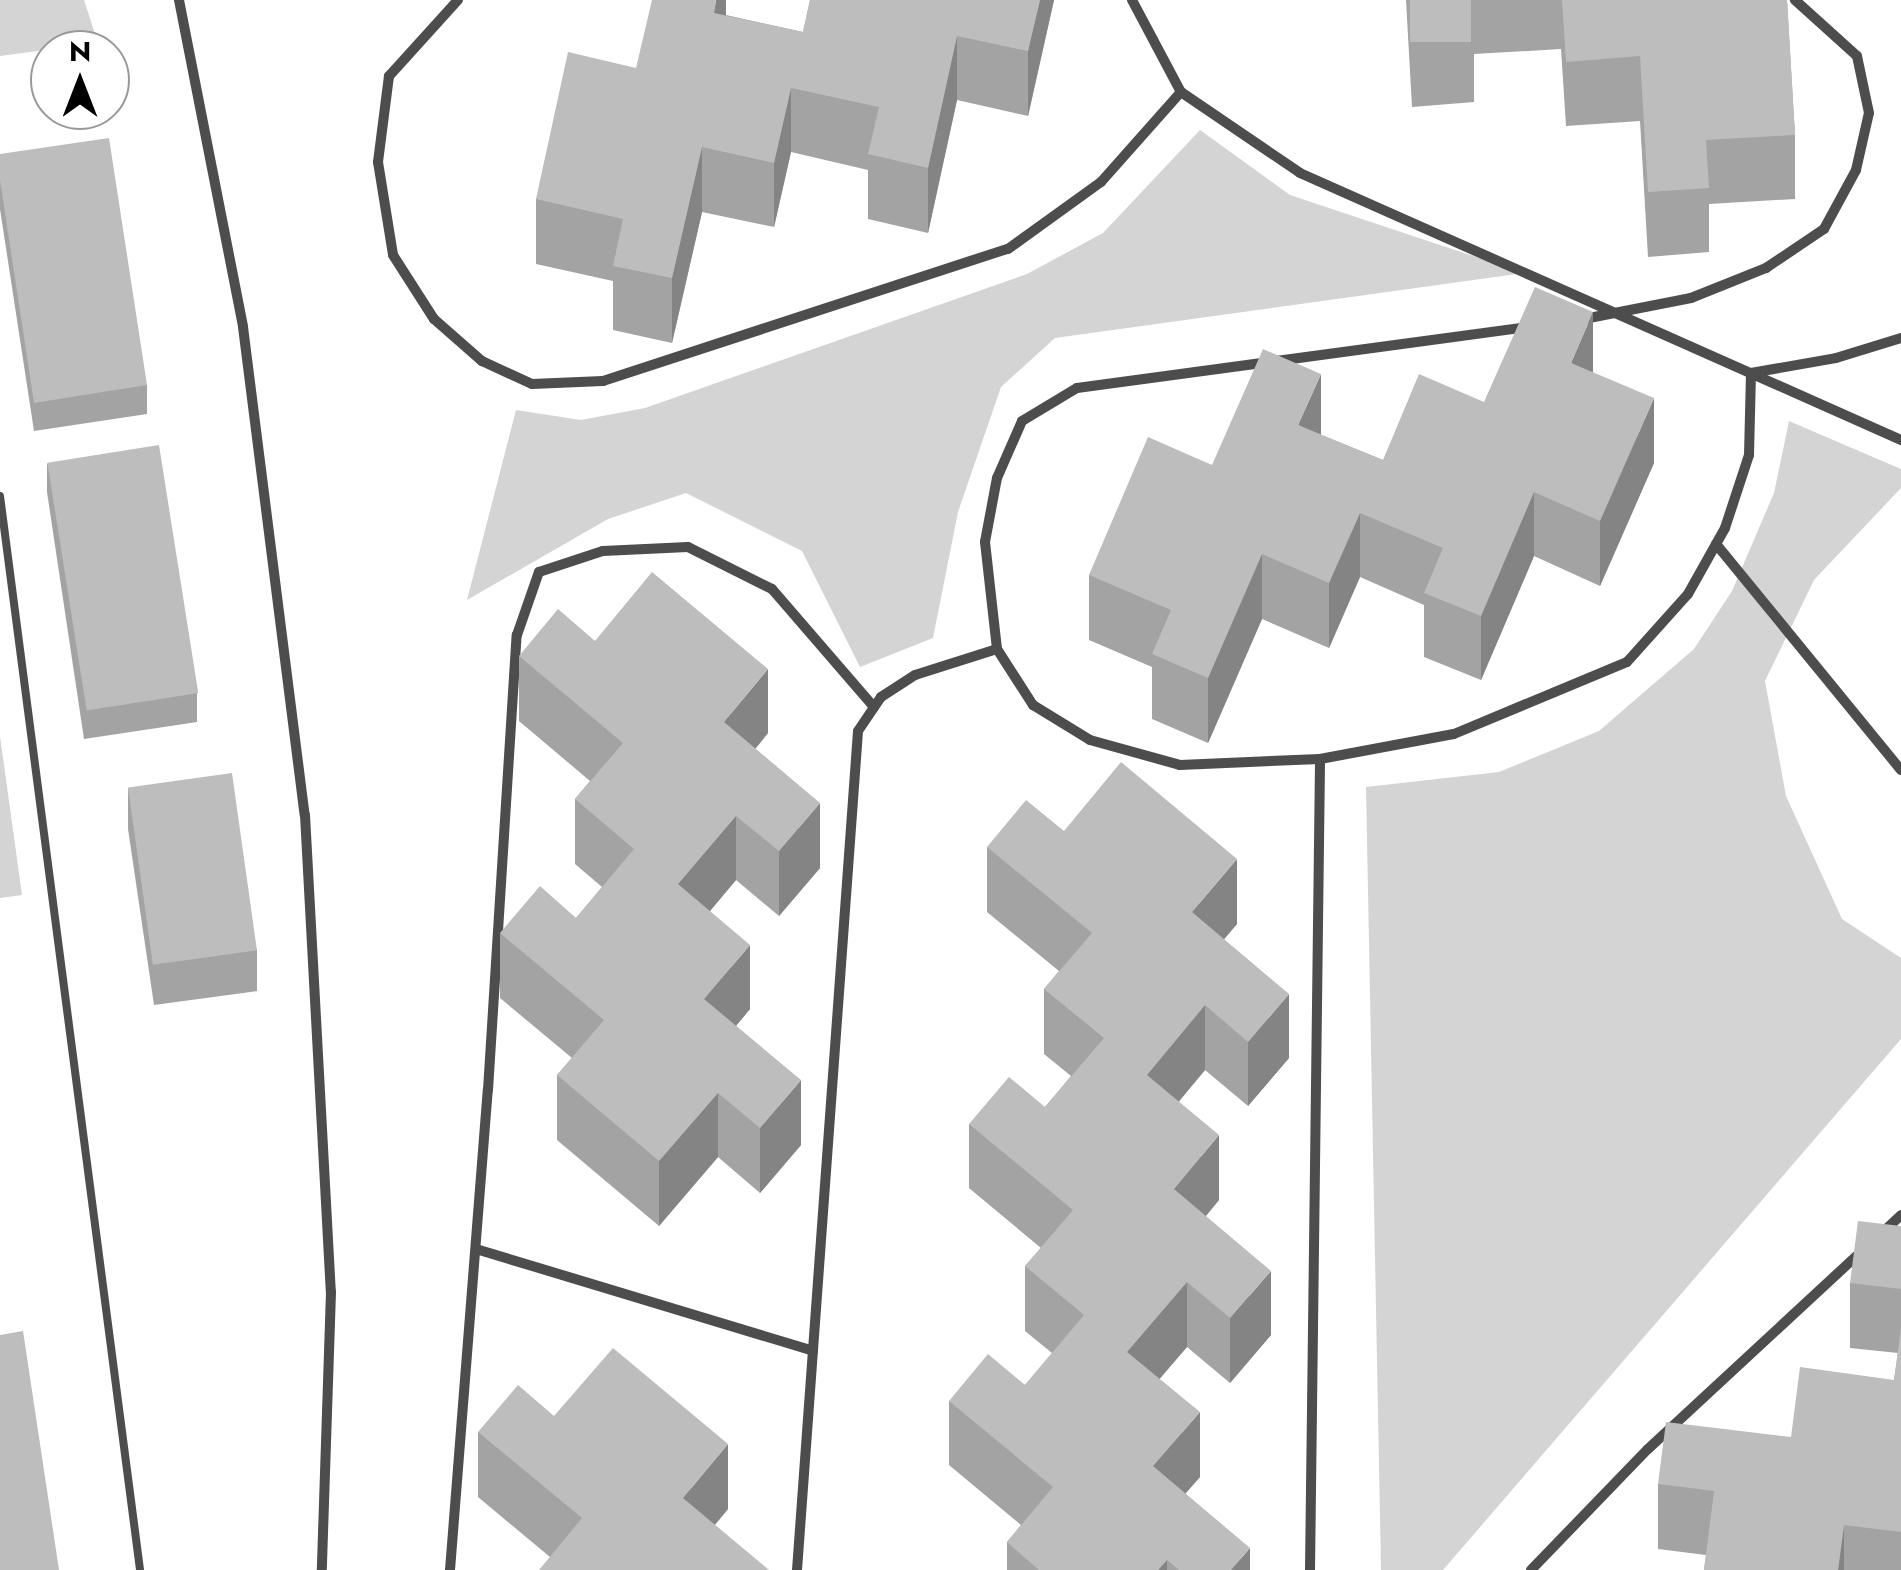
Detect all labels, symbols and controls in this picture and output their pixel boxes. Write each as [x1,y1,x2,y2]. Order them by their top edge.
north arrow [30,30,130,130]
text: N [69,31,91,72]

